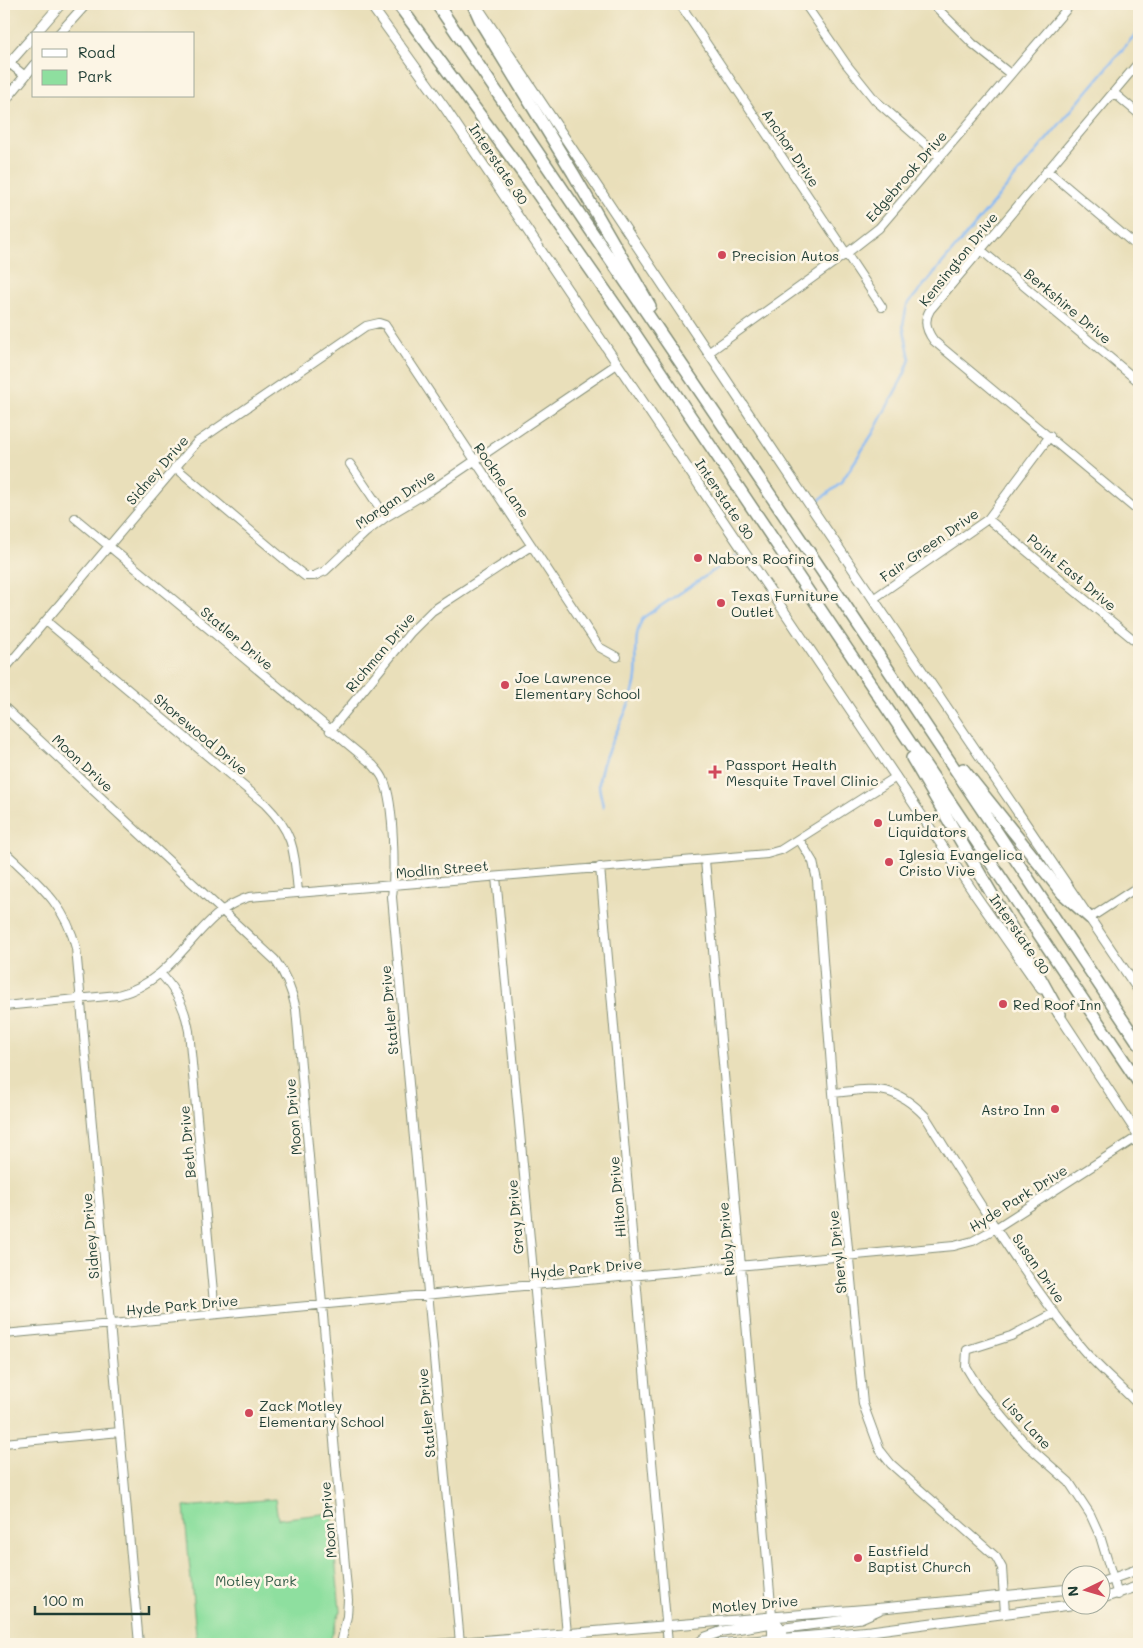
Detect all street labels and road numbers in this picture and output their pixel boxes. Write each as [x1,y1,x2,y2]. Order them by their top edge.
street label: Anchor Drive [758,105,824,191]
street label: Interstate 30 [465,120,533,208]
street label: Edgebrook Drive [861,126,951,226]
street label: Kensington Drive [914,208,1002,310]
street label: Berkshire Drive [1021,264,1115,348]
street label: Sidney Drive [122,431,192,509]
street label: Rockne Lane [470,439,534,521]
street label: Interstate 30 [691,455,759,543]
street label: Morgan Drive [351,465,439,533]
street label: Fair Green Drive [876,504,982,586]
street label: Point East Drive [1023,529,1121,615]
street label: Statler Drive [197,602,277,674]
street label: Richman Drive [341,608,419,696]
street label: Shorewood Drive [150,689,252,779]
street label: Moon Drive [48,730,118,796]
street label: Modlin Street [395,855,489,883]
street label: Interstate 30 [985,890,1055,978]
street label: Statler Drive [376,965,402,1055]
street label: Moon Drive [280,1078,306,1156]
street label: Beth Drive [174,1105,200,1179]
street label: Hilton Drive [604,1156,630,1238]
street label: Hyde Park Drive [965,1160,1071,1236]
street label: Gray Drive [502,1179,528,1255]
street label: Sidney Drive [77,1192,103,1280]
street label: Ruby Drive [713,1201,739,1277]
street label: Sheryl Drive [823,1209,851,1295]
street label: Susan Drive [1008,1230,1070,1306]
street label: Hyde Park Drive [529,1254,643,1282]
street label: Hyde Park Drive [125,1291,239,1319]
street label: Statler Drive [413,1368,439,1458]
street label: Lisa Lane [998,1393,1056,1453]
street label: Moon Drive [315,1481,341,1559]
street label: Motley Drive [711,1591,799,1617]

